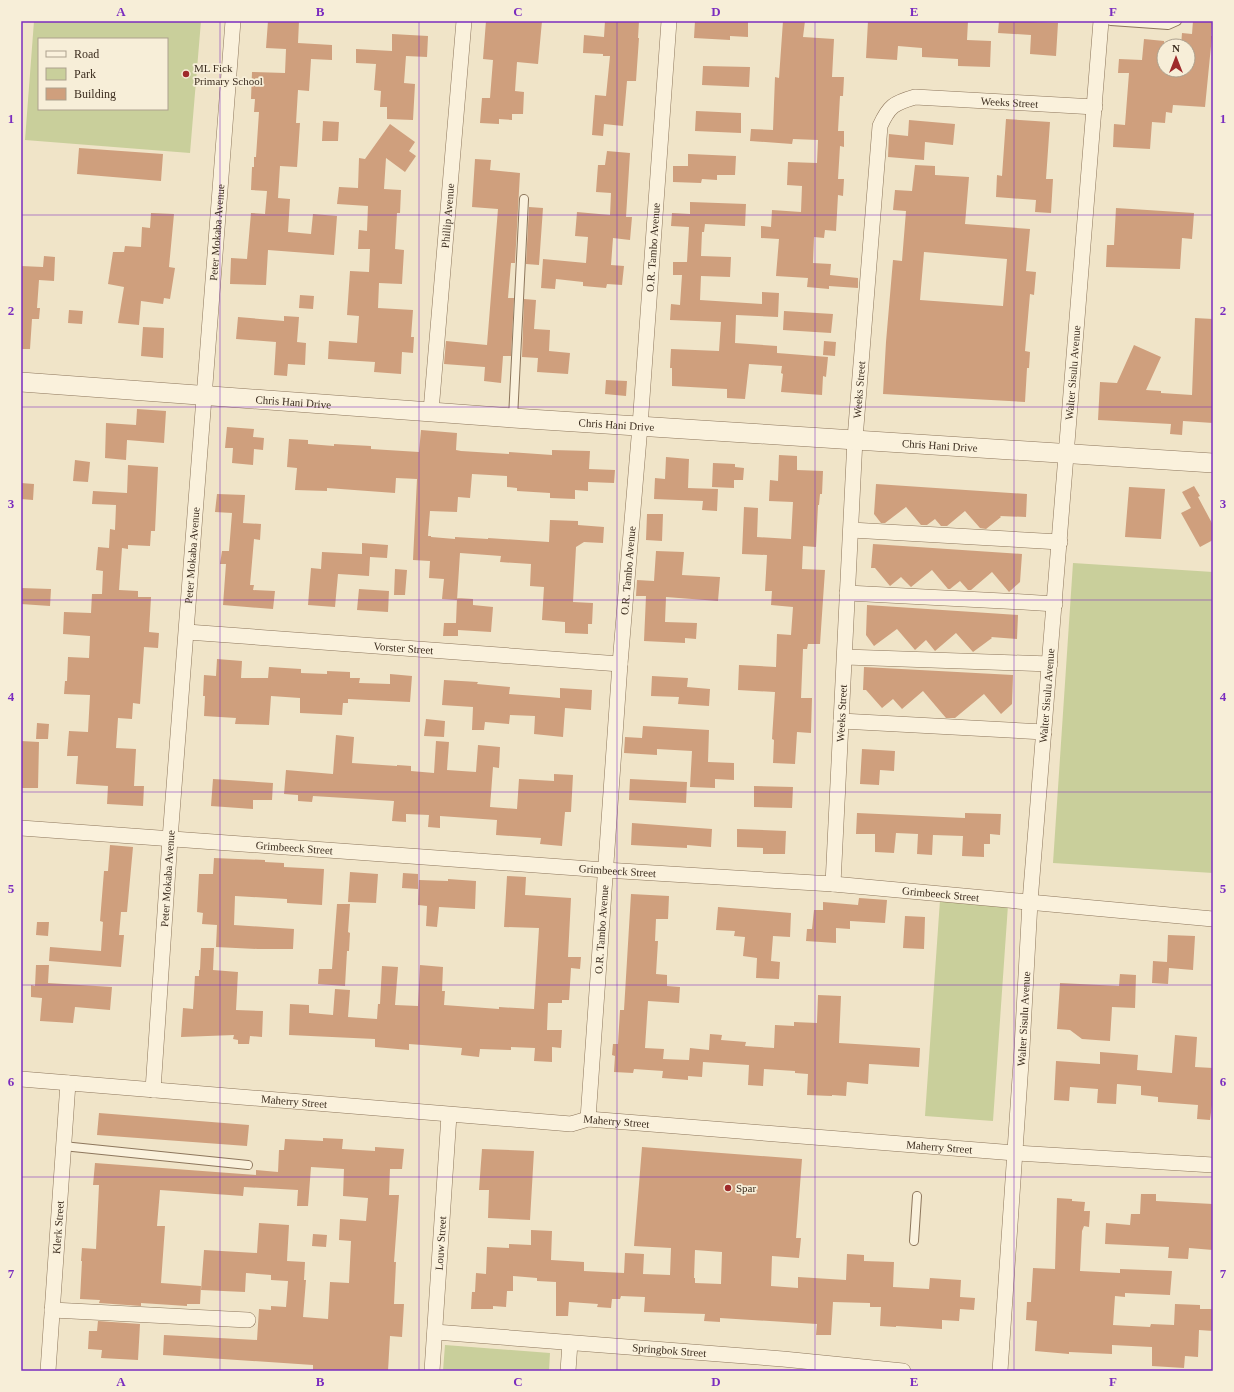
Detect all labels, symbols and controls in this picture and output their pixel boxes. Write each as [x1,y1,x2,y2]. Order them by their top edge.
text: A [116,4,126,19]
text: B [316,4,325,19]
text: C [513,4,523,19]
text: D [711,4,721,19]
text: E [910,4,918,19]
text: F [1109,4,1117,19]
legend [38,38,168,110]
north arrow [1156,38,1196,78]
text: N [1172,42,1180,54]
text: Road [74,47,99,61]
place label: ML Fick Primary School [194,62,263,87]
text: Park [74,67,96,81]
marker: ML Fick Primary School [181,69,191,79]
text: Building [74,87,116,101]
street label: Weeks Street [980,95,1039,110]
text: 1 [8,111,14,126]
text: 1 [1220,111,1226,126]
street label: Peter Mokaba Avenue [207,183,226,281]
street label: Phillip Avenue [439,183,456,249]
street label: O.R. Tambo Avenue [644,202,662,292]
text: 2 [8,303,14,318]
text: 2 [1220,303,1226,318]
street label: Walter Sisulu Avenue [1063,325,1082,420]
street label: Weeks Street [851,361,867,419]
street label: Chris Hani Drive [255,393,332,411]
street label: Chris Hani Drive [578,416,655,433]
street label: Chris Hani Drive [902,437,978,454]
text: 3 [8,496,15,511]
text: 3 [1220,496,1227,511]
street label: Peter Mokaba Avenue [182,506,202,604]
street label: O.R. Tambo Avenue [618,525,638,615]
street label: Vorster Street [373,640,434,656]
street label: Walter Sisulu Avenue [1037,648,1056,743]
street label: Weeks Street [834,684,849,742]
text: 4 [8,689,15,704]
text: 4 [1220,689,1227,704]
street label: Peter Mokaba Avenue [158,830,177,927]
street label: Grimbeeck Street [255,839,333,856]
street label: Grimbeeck Street [578,862,656,879]
text: 5 [8,881,15,896]
text: 5 [1220,881,1227,896]
street label: O.R. Tambo Avenue [592,884,610,974]
street label: Grimbeeck Street [902,884,980,903]
street label: Walter Sisulu Avenue [1015,971,1032,1067]
text: 6 [8,1074,15,1089]
text: 6 [1220,1074,1227,1089]
street label: Maherry Street [261,1093,328,1110]
street label: Maherry Street [583,1113,650,1130]
street label: Maherry Street [906,1138,973,1156]
place label: Spar [736,1182,757,1194]
marker: Spar [723,1183,733,1193]
street label: Klerk Street [50,1200,66,1254]
street label: Louw Street [433,1216,448,1271]
text: 7 [8,1266,15,1281]
text: 7 [1220,1266,1227,1281]
street label: Springbok Street [632,1341,707,1359]
text: A [116,1374,126,1389]
text: B [316,1374,325,1389]
text: C [513,1374,523,1389]
text: D [711,1374,721,1389]
text: E [910,1374,918,1389]
text: F [1109,1374,1117,1389]

